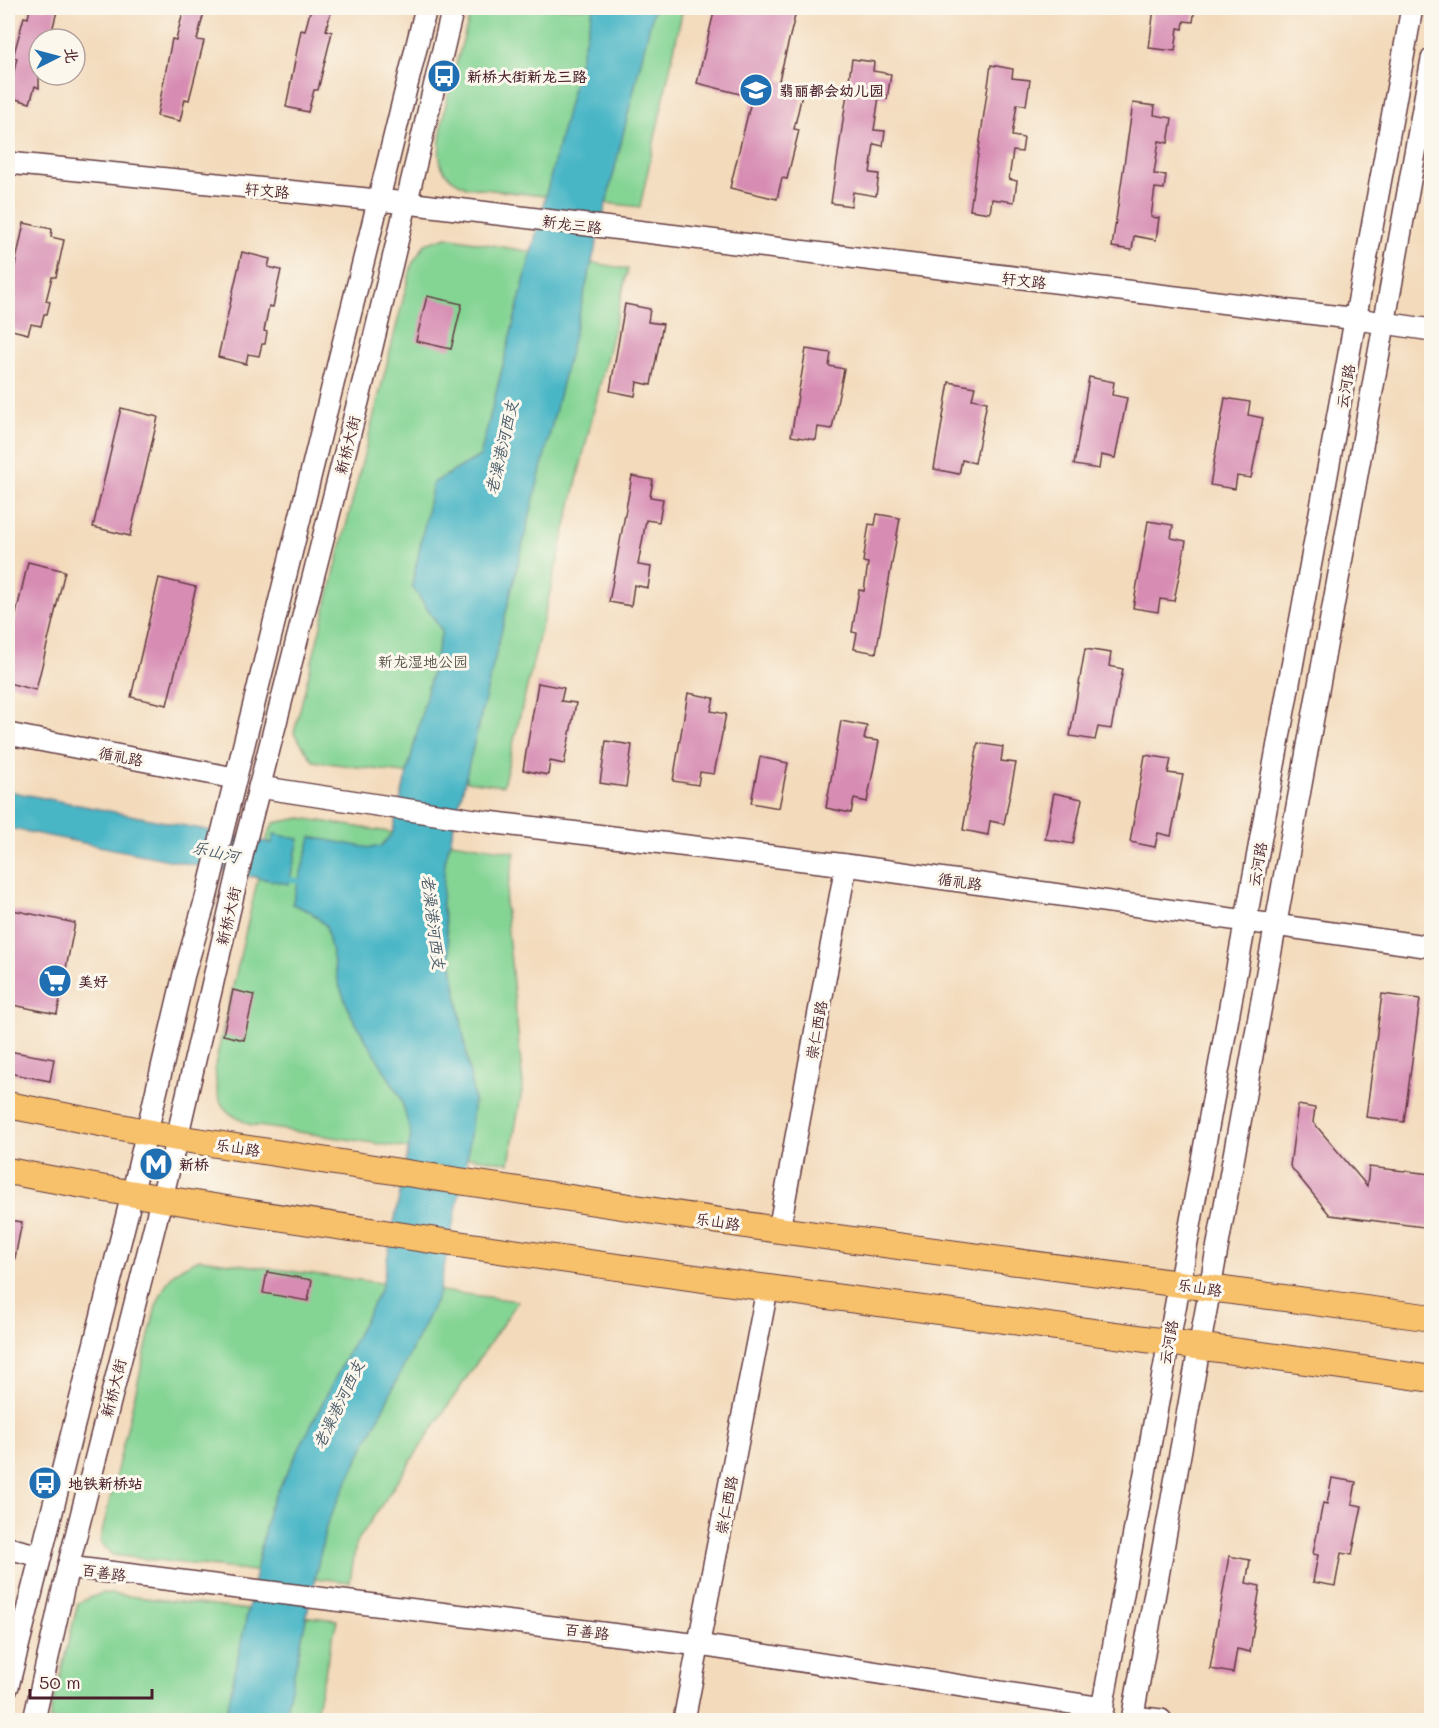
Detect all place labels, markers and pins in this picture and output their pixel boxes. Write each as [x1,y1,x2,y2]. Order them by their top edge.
bus stop icon: 新桥大街新龙三路 [426,58,462,94]
place label: 新桥大街新龙三路 [467,66,587,86]
school or university icon: 翡丽都会幼儿园 [738,72,774,108]
place label: 翡丽都会幼儿园 [779,80,884,100]
supermarket icon: 美好 [37,963,73,999]
place label: 美好 [78,971,109,991]
metro station icon: 新桥 [138,1146,174,1182]
place label: 新桥 [179,1154,209,1174]
bus stop icon: 地铁新桥站 [27,1465,63,1501]
place label: 地铁新桥站 [68,1473,143,1493]

